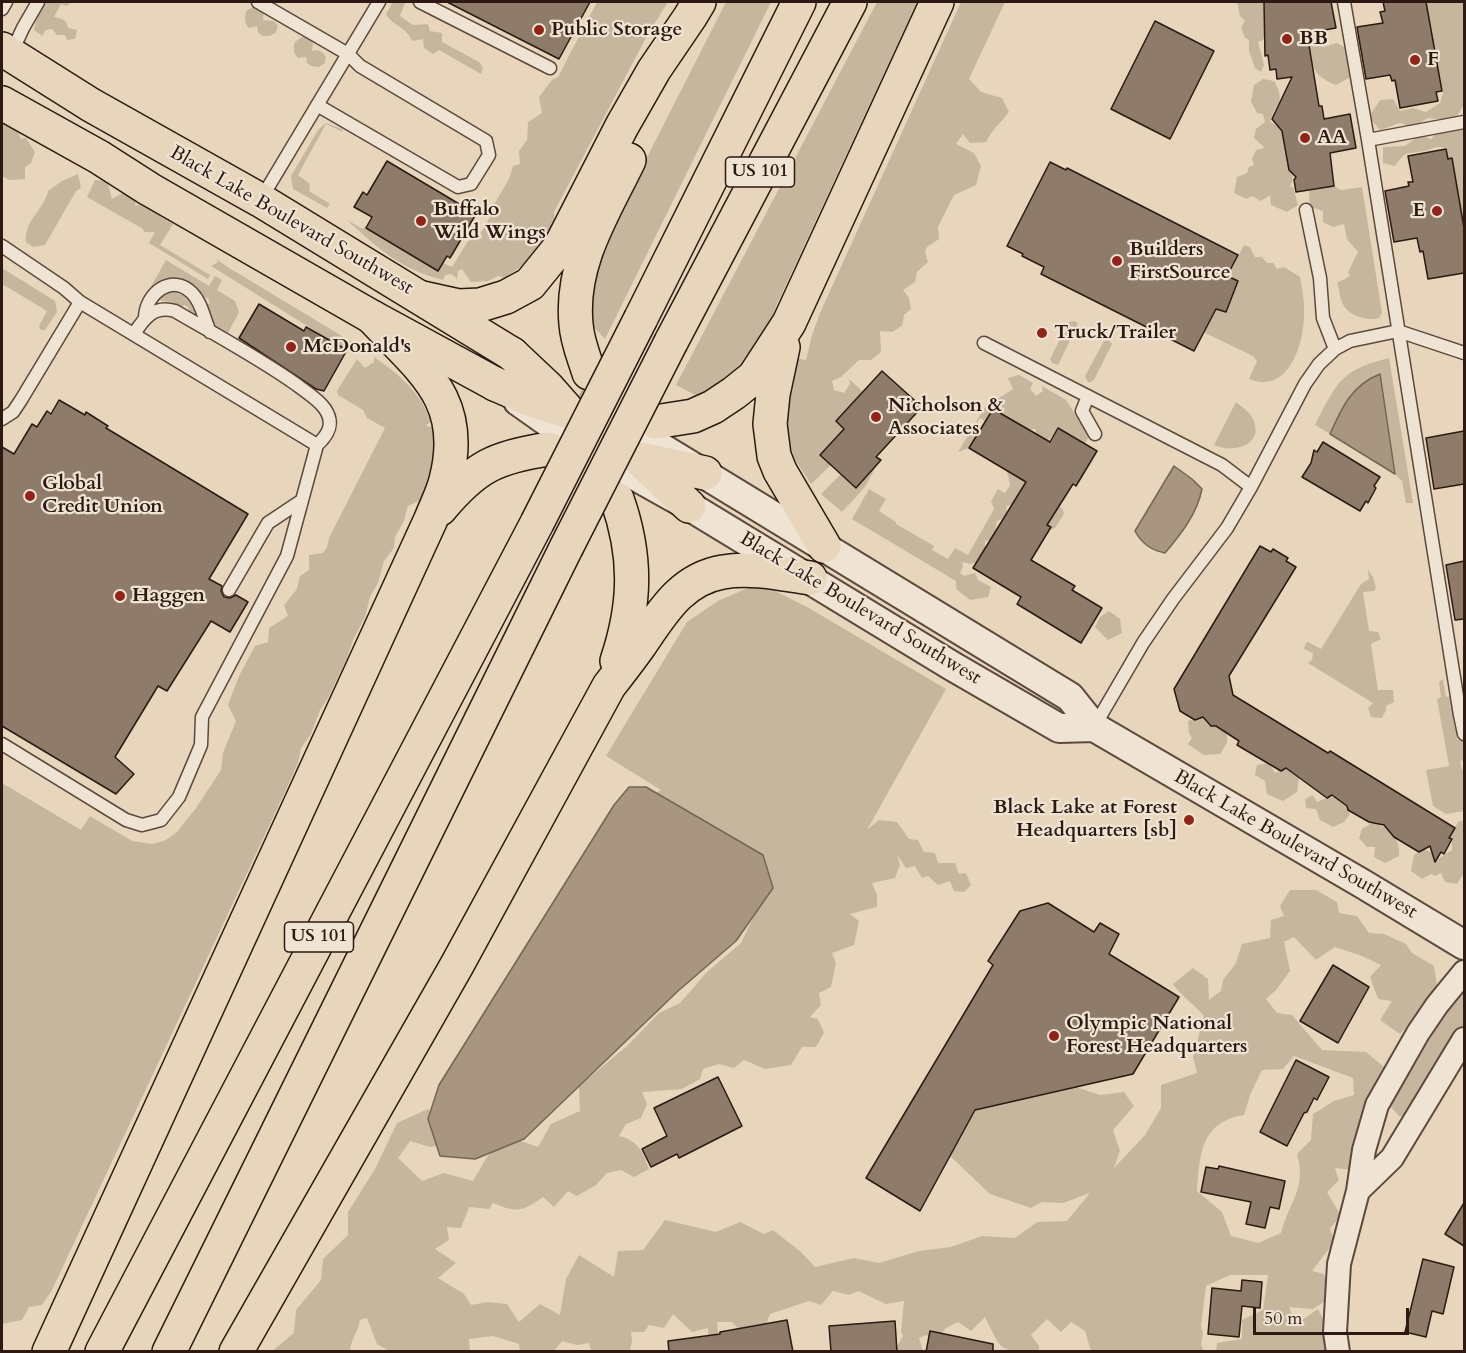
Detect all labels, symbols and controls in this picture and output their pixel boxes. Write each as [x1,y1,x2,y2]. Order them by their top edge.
place label: Public Storage [551,18,682,42]
marker: Public Storage [532,23,546,37]
place label: BB [1299,27,1328,51]
marker: BB [1280,32,1294,46]
place label: F [1427,48,1439,72]
marker: F [1408,53,1422,67]
place label: AA [1317,126,1347,150]
marker: AA [1298,131,1312,145]
street label: Black Lake Boulevard Southwest [165,141,417,301]
road number: US 101 [726,157,795,187]
place label: Buffalo Wild Wings [433,198,546,245]
place label: E [1412,199,1425,223]
marker: E [1430,204,1444,218]
marker: Buffalo Wild Wings [414,214,428,228]
place label: Builders FirstSource [1129,238,1231,285]
marker: Builders FirstSource [1110,254,1124,268]
place label: Truck/Trailer [1054,321,1176,345]
marker: Truck/Trailer [1035,326,1049,340]
place label: McDonald's [303,335,411,359]
marker: McDonald's [284,340,298,354]
place label: Nicholson & Associates [888,394,1003,441]
marker: Nicholson & Associates [869,410,883,424]
place label: Global Credit Union [42,472,163,519]
marker: Global Credit Union [23,489,37,503]
street label: Black Lake Boulevard Southwest [735,527,985,691]
place label: Haggen [132,584,205,608]
marker: Haggen [113,589,127,603]
street label: Black Lake Boulevard Southwest [1169,765,1421,925]
place label: Black Lake at Forest Headquarters [sb] [993,796,1177,843]
marker: Black Lake at Forest Headquarters [sb] [1182,813,1196,827]
road number: US 101 [284,922,354,952]
place label: Olympic National Forest Headquarters [1066,1012,1247,1059]
marker: Olympic National Forest Headquarters [1047,1029,1061,1043]
scale bar [1256,1296,1412,1334]
text: 50 m [1264,1306,1303,1331]

